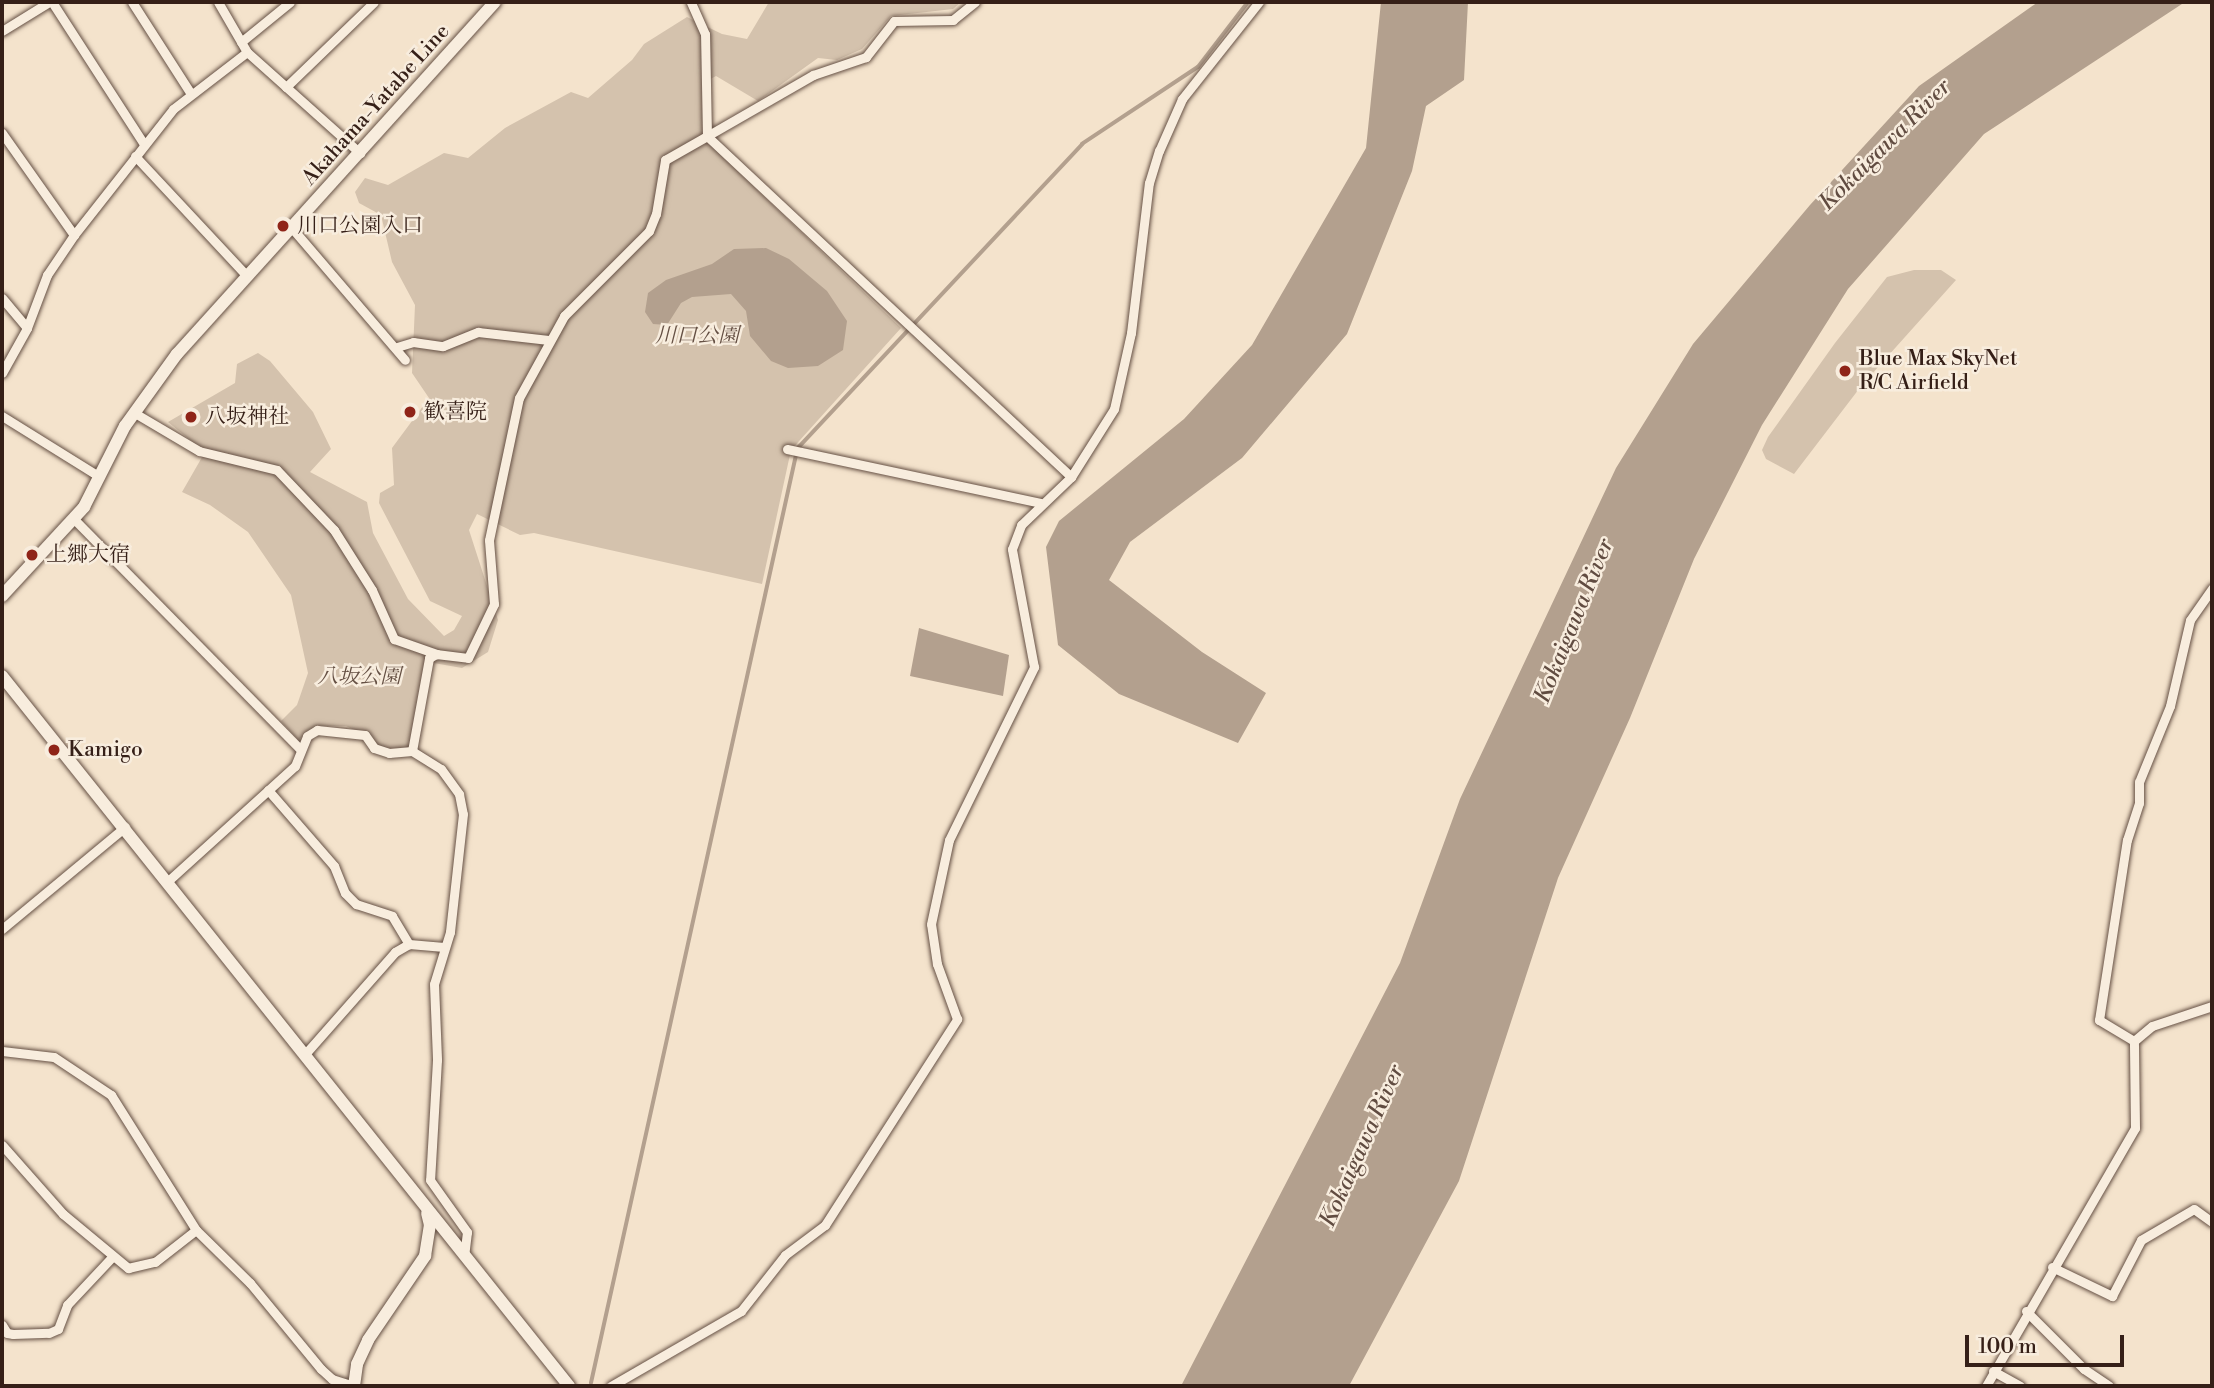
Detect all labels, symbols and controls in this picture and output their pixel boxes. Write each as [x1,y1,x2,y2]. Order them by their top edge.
street label: Akahama-Yatabe Line [297,19,455,191]
water label: Kokaigawa River [1813,73,1957,217]
place label: 川口公園入口 [297,213,423,239]
marker: 川口公園入口 [275,218,291,234]
park label: 川口公園 [655,323,739,349]
place label: Blue Max SkyNet R/C Airfield [1859,346,2017,396]
marker: Blue Max SkyNet R/C Airfield [1837,363,1853,379]
place label: 歓喜院 [424,399,487,425]
place label: 八坂神社 [205,404,289,430]
marker: 歓喜院 [402,404,418,420]
marker: 八坂神社 [183,409,199,425]
water label: Kokaigawa River [1528,535,1620,707]
place label: 上郷大宿 [46,542,130,568]
marker: 上郷大宿 [24,547,40,563]
park label: 八坂公園 [317,664,401,690]
place label: Kamigo [68,737,143,763]
marker: Kamigo [46,742,62,758]
water label: Kokaigawa River [1314,1060,1410,1232]
scale bar [1969,1322,2128,1366]
text: 100 m [1978,1334,2037,1360]

